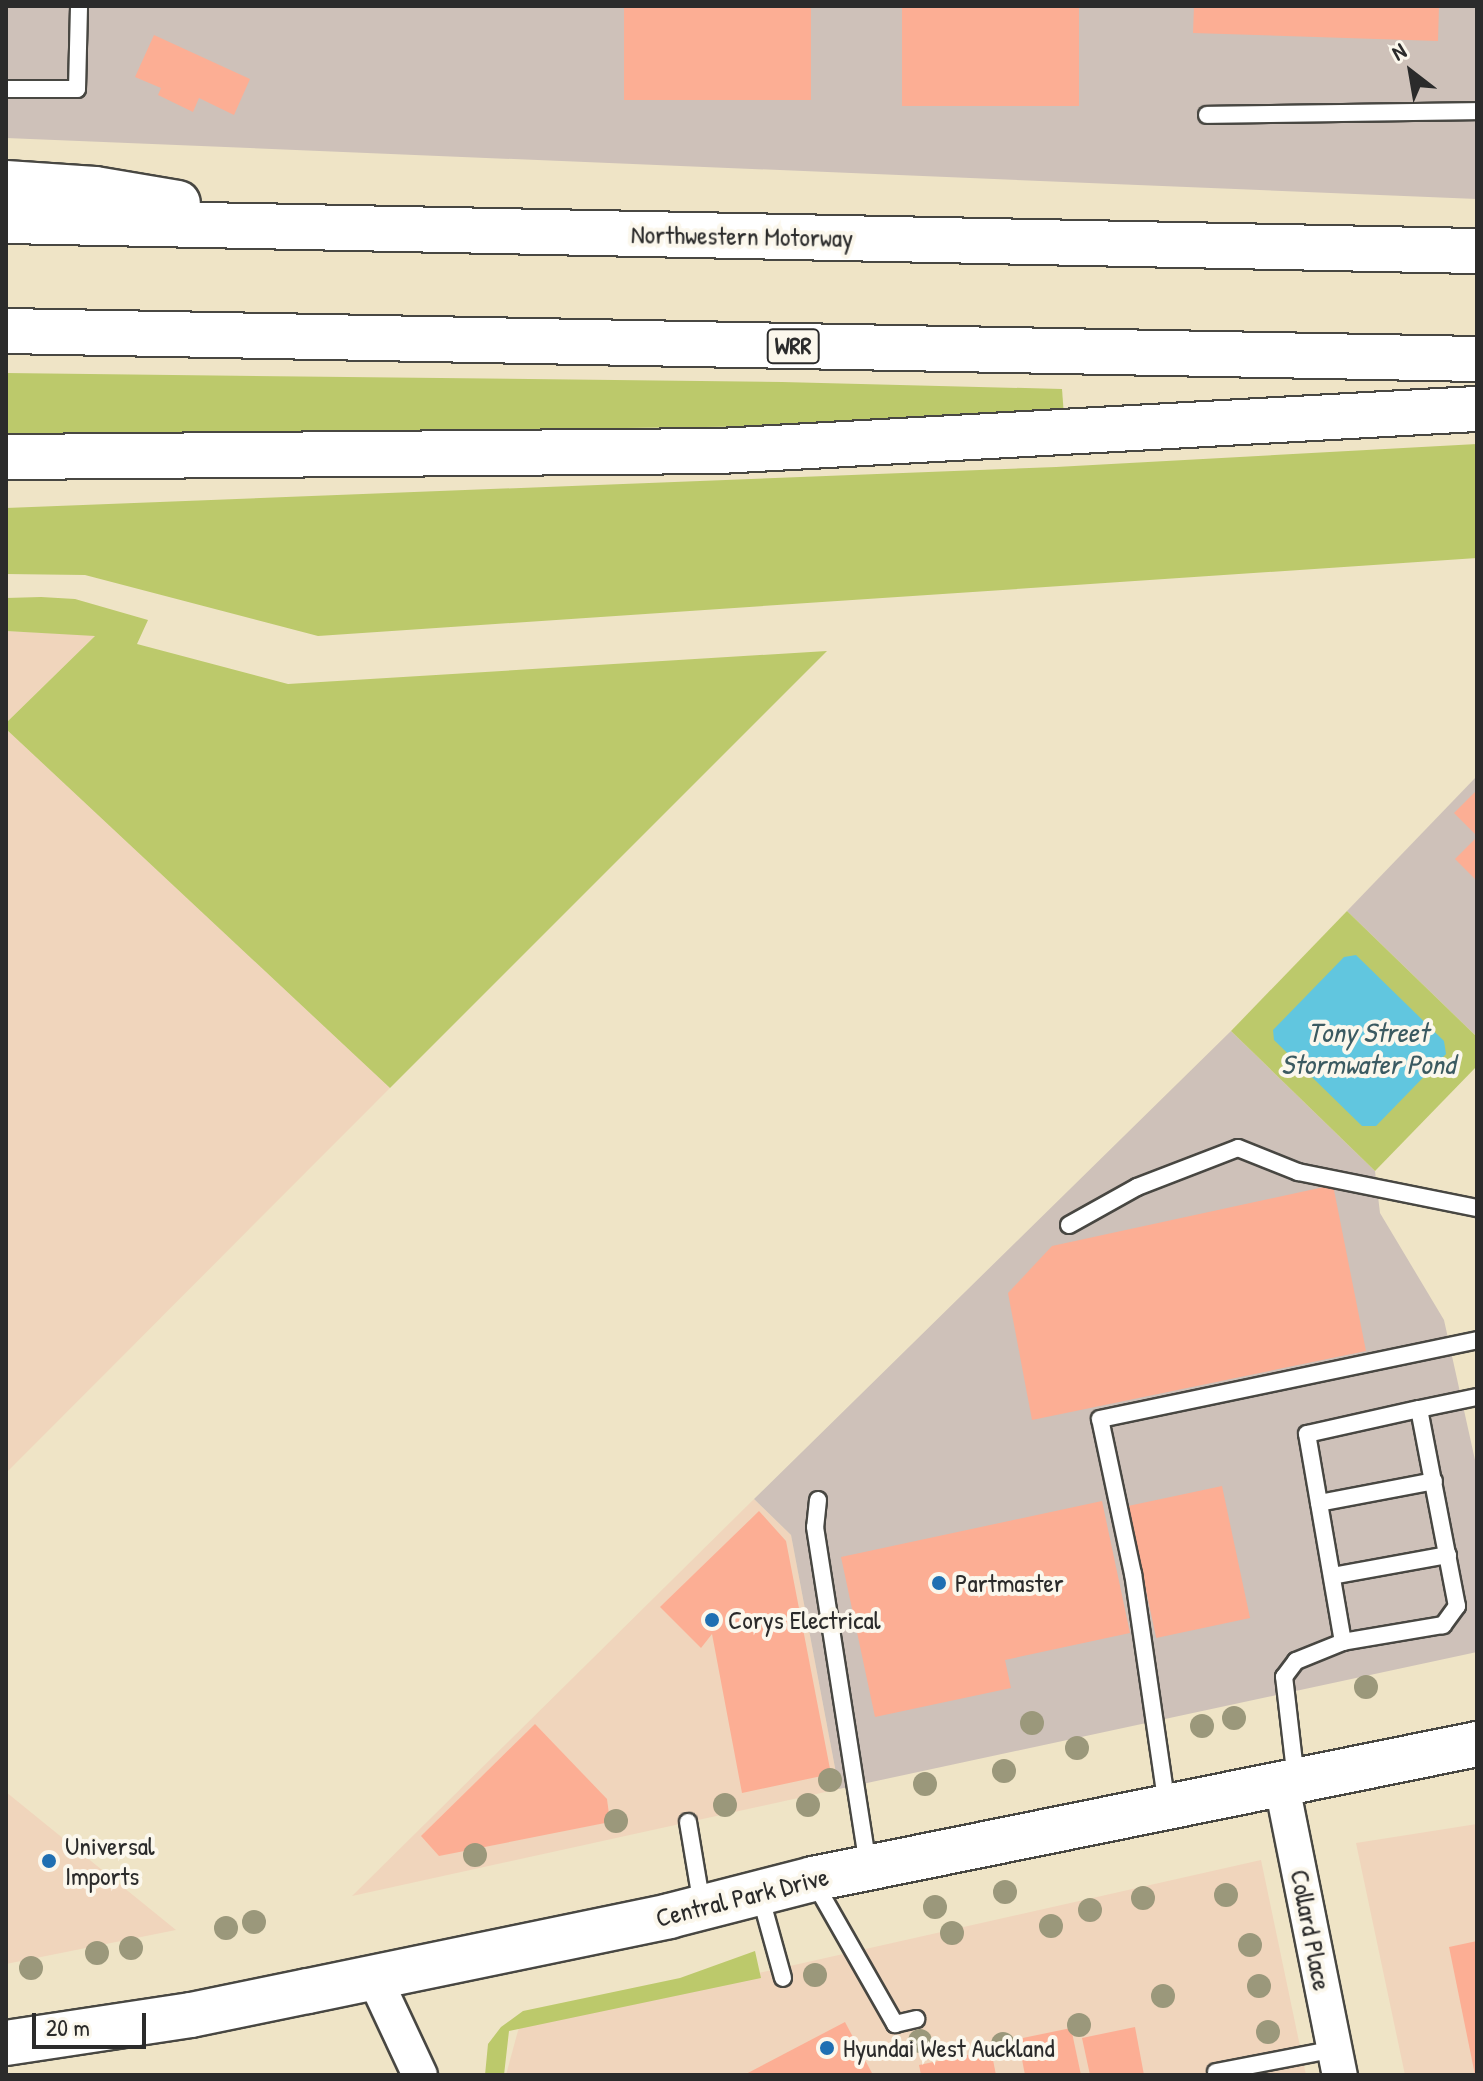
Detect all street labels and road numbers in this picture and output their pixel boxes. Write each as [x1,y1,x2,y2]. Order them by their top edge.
street label: Northwestern Motorway [631,218,853,254]
road number: WRR [765,326,821,366]
street label: Central Park Drive [652,1860,832,1934]
street label: Collard Place [1284,1867,1338,1993]

